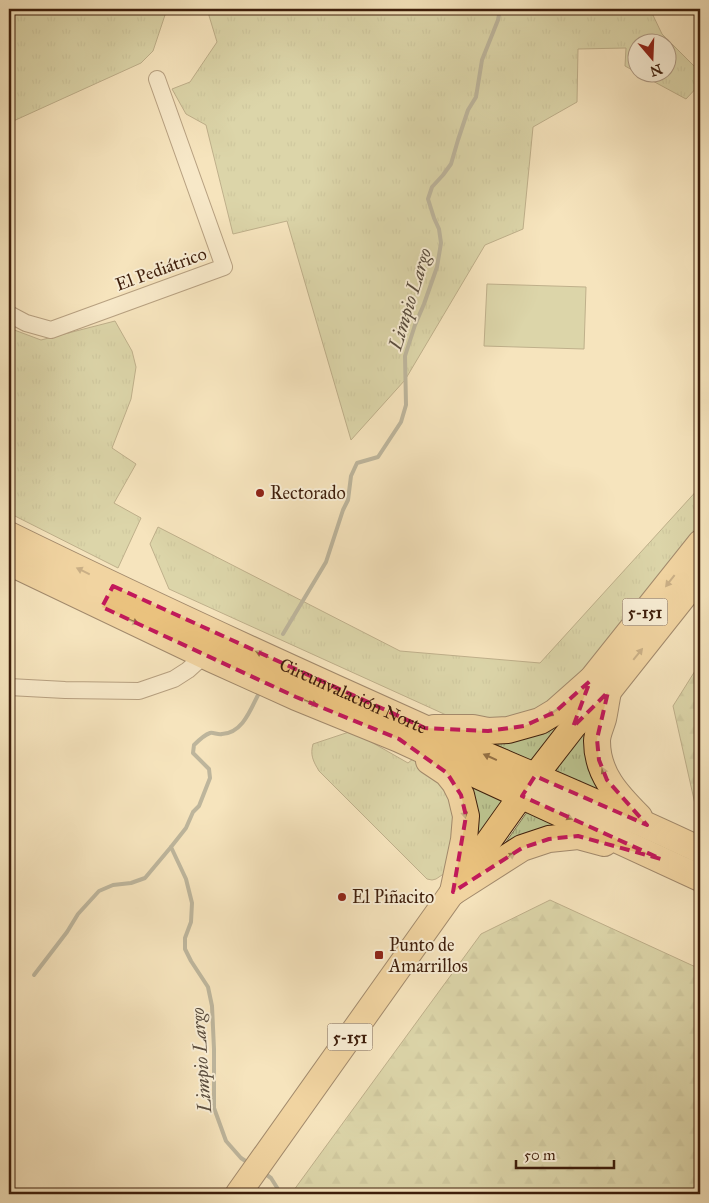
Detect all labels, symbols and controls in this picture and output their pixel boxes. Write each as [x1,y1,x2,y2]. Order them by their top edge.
north arrow [626,32,676,82]
text: N [648,60,664,80]
street label: El Pediátrico [112,242,210,296]
water label: Limpio Largo [383,245,437,354]
place label: Rectorado [270,482,346,504]
marker: Rectorado [254,487,266,499]
one-way arrow [76,567,90,575]
one-way arrow [664,574,675,587]
road number: 5-151 [622,598,668,626]
one-way arrow [125,617,139,625]
one-way arrow [633,648,644,661]
one-way arrow [255,650,269,658]
street label: Circunvalación Norte [276,653,430,739]
one-way arrow [304,699,319,707]
one-way arrow [546,708,560,717]
one-way arrow [483,752,497,760]
one-way arrow [600,767,608,781]
one-way arrow [461,804,469,820]
one-way arrow [559,812,574,820]
one-way arrow [502,852,515,861]
place label: El Piñacito [352,886,434,908]
marker: El Piñacito [336,891,348,903]
place label: Punto de Amarrillos [388,934,468,977]
marker: Punto de Amarrillos [373,949,385,961]
water label: Limpio Largo [186,1007,217,1114]
road number: 5-151 [328,1024,372,1050]
scale bar [516,1138,614,1170]
text: 50 m [524,1146,556,1164]

